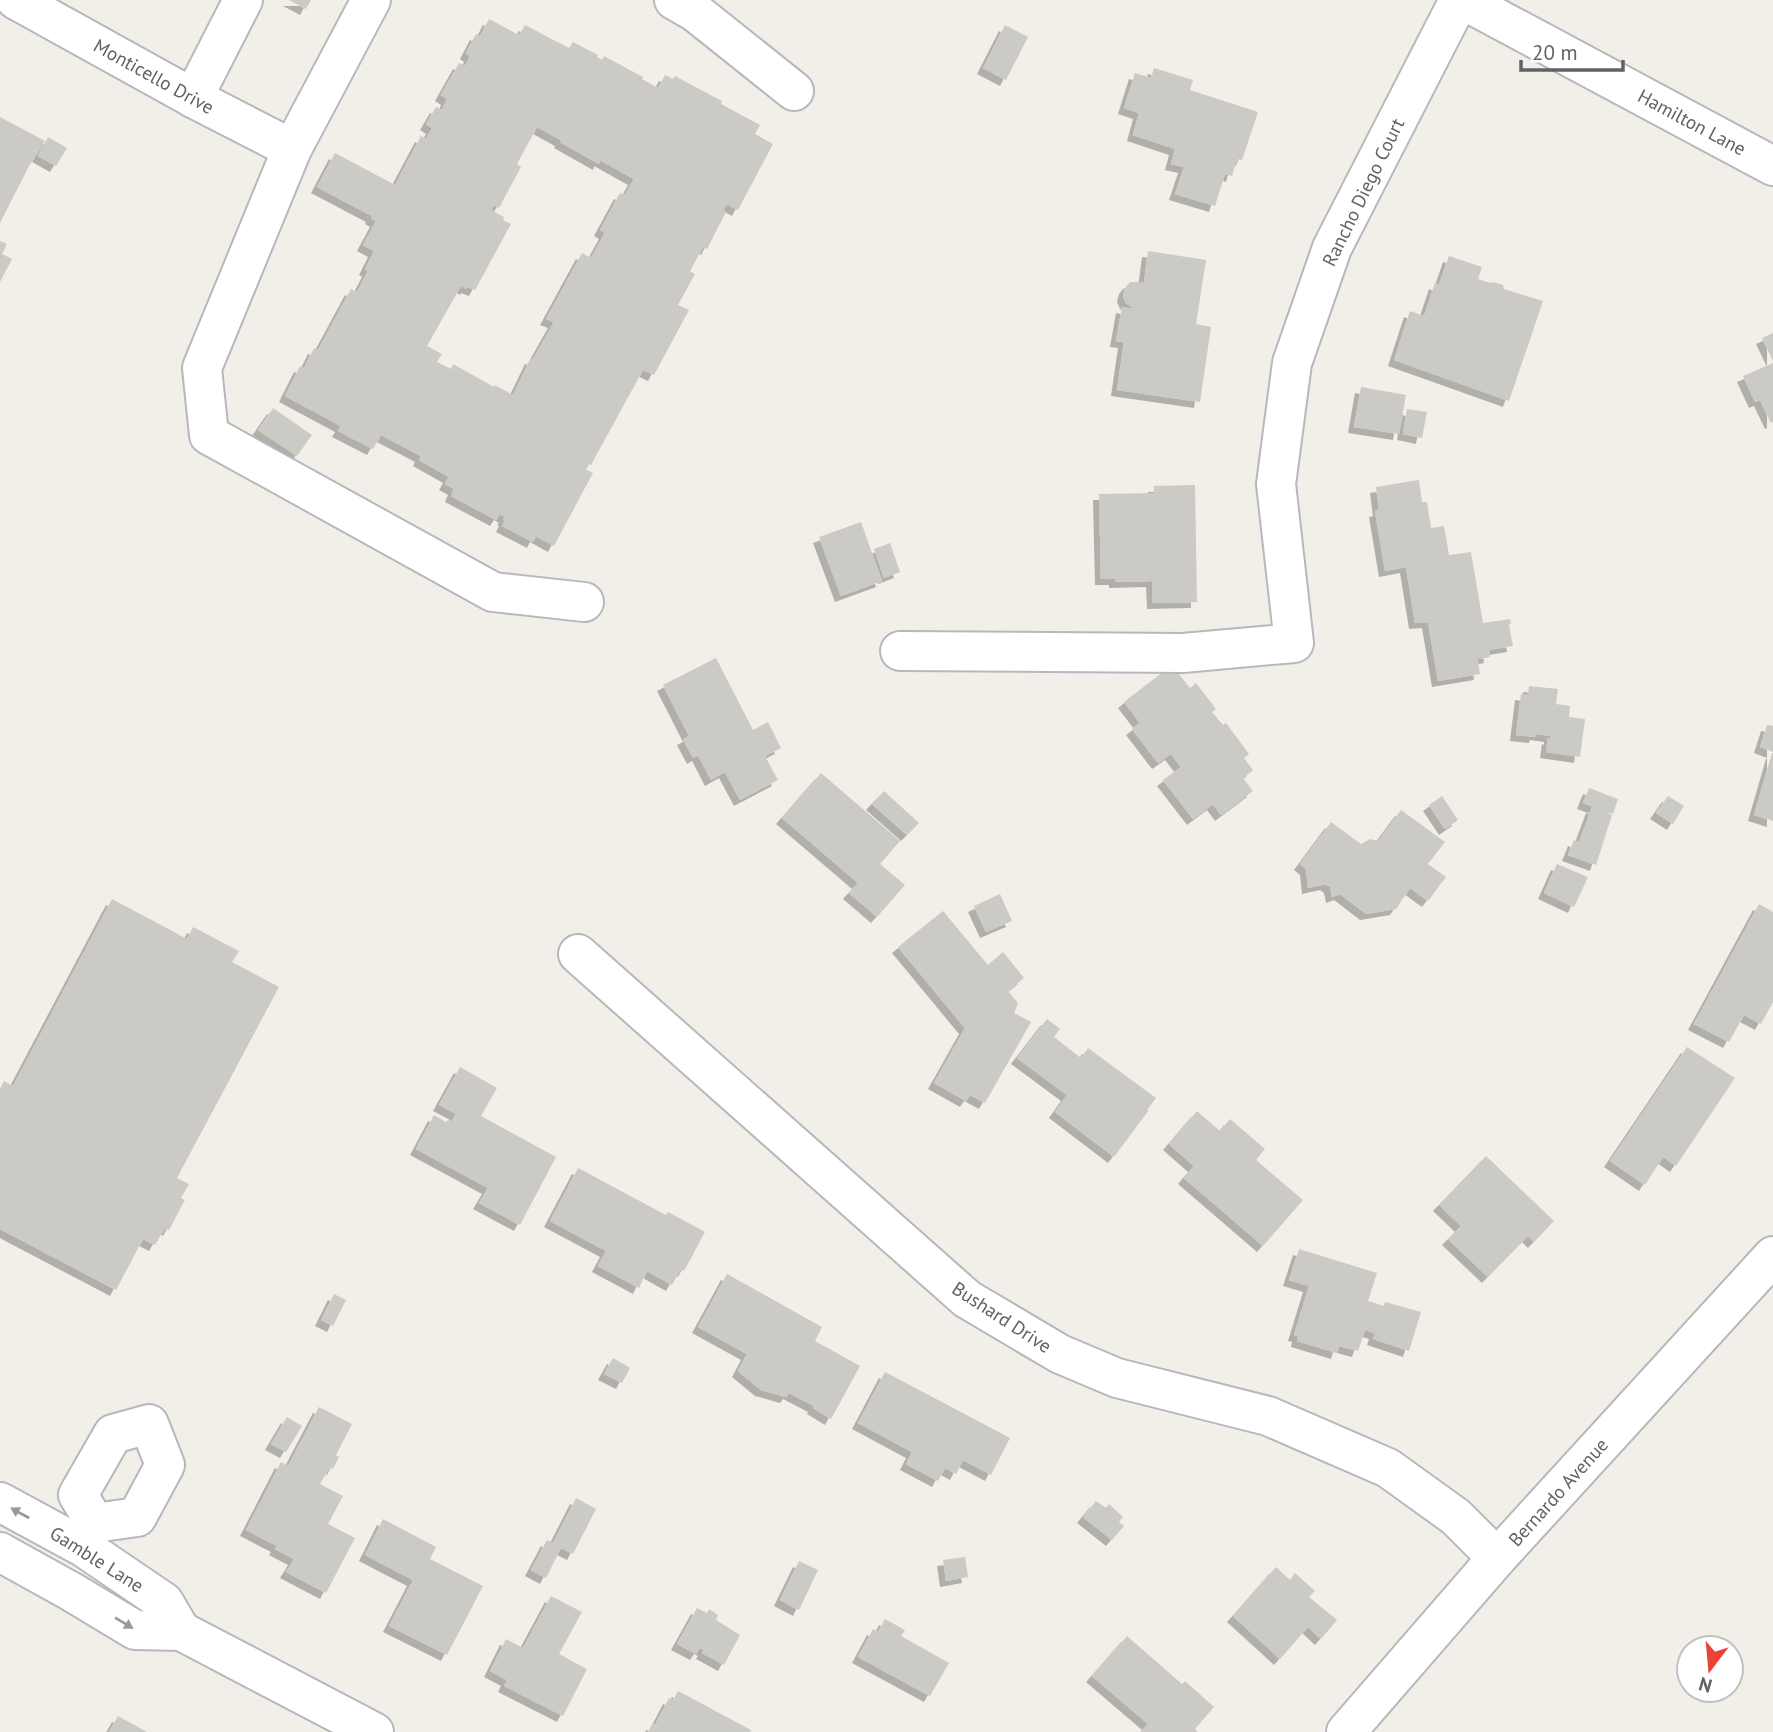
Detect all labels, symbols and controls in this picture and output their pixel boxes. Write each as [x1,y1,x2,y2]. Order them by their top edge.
scale bar [1521,28,1622,72]
street label: Monticello Drive [90,33,218,119]
text: 20 m [1532,39,1578,66]
street label: Hamilton Lane [1634,83,1750,161]
street label: Rancho Diego Court [1317,114,1409,270]
street label: Bushard Drive [948,1276,1056,1358]
street label: Bernardo Avenue [1503,1433,1613,1551]
one-way arrow [10,1507,30,1519]
street label: Gamble Lane [46,1521,148,1597]
one-way arrow [114,1616,133,1629]
north arrow [1675,1634,1745,1704]
text: N [1696,1672,1715,1699]

